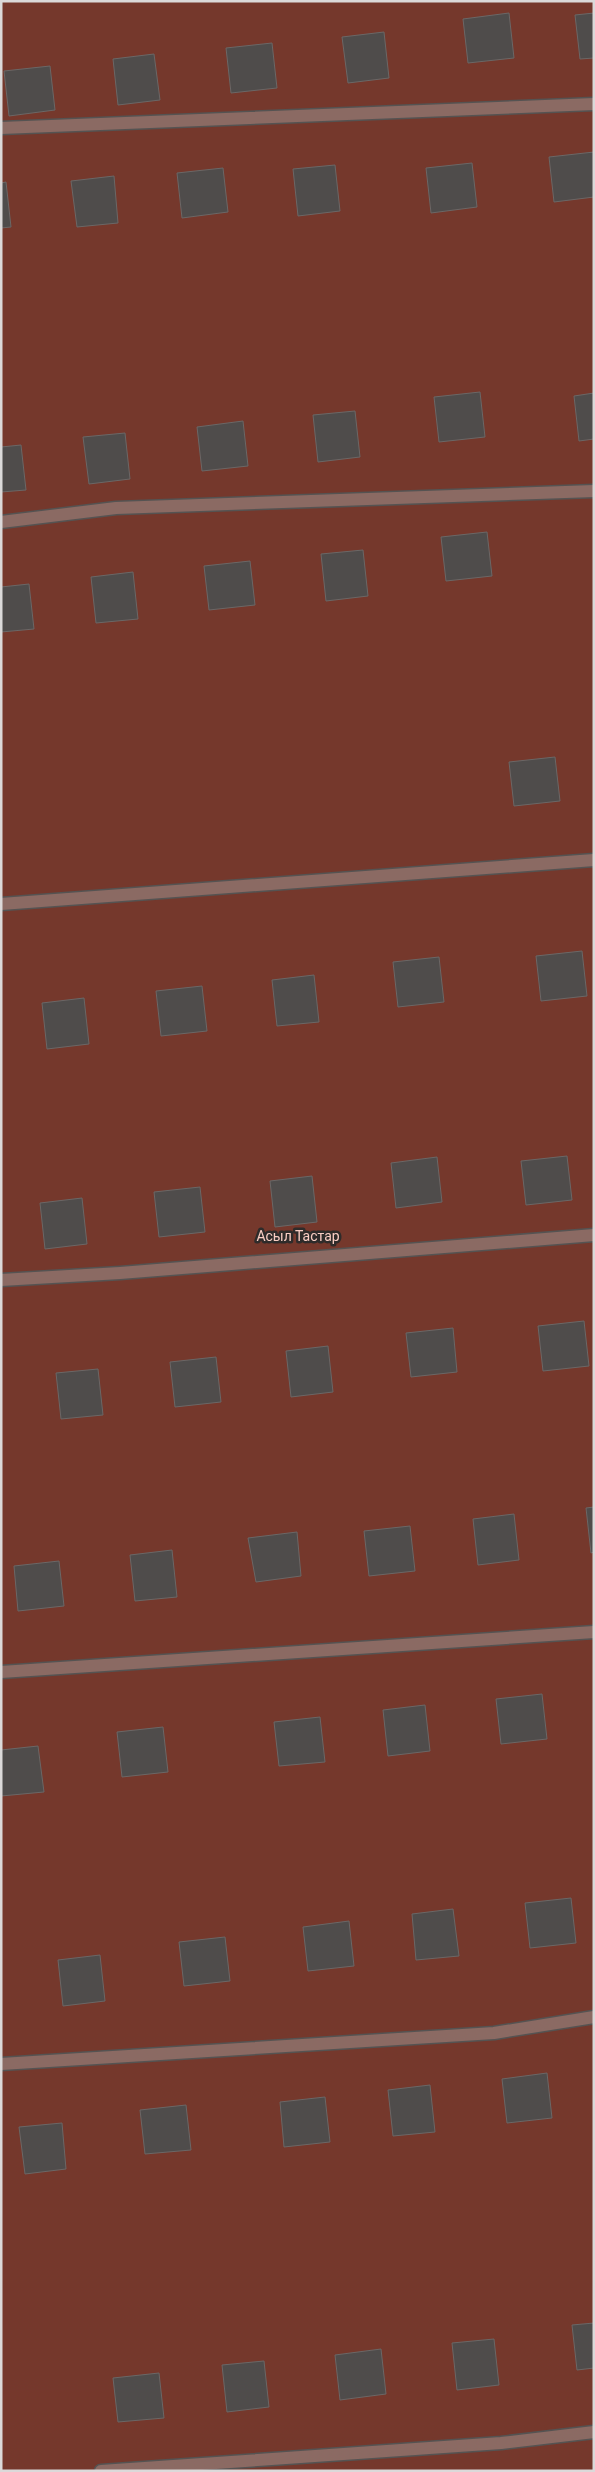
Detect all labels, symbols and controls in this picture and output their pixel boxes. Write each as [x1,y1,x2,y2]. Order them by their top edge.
park label: Асыл Тастар [256,1228,340,1244]

